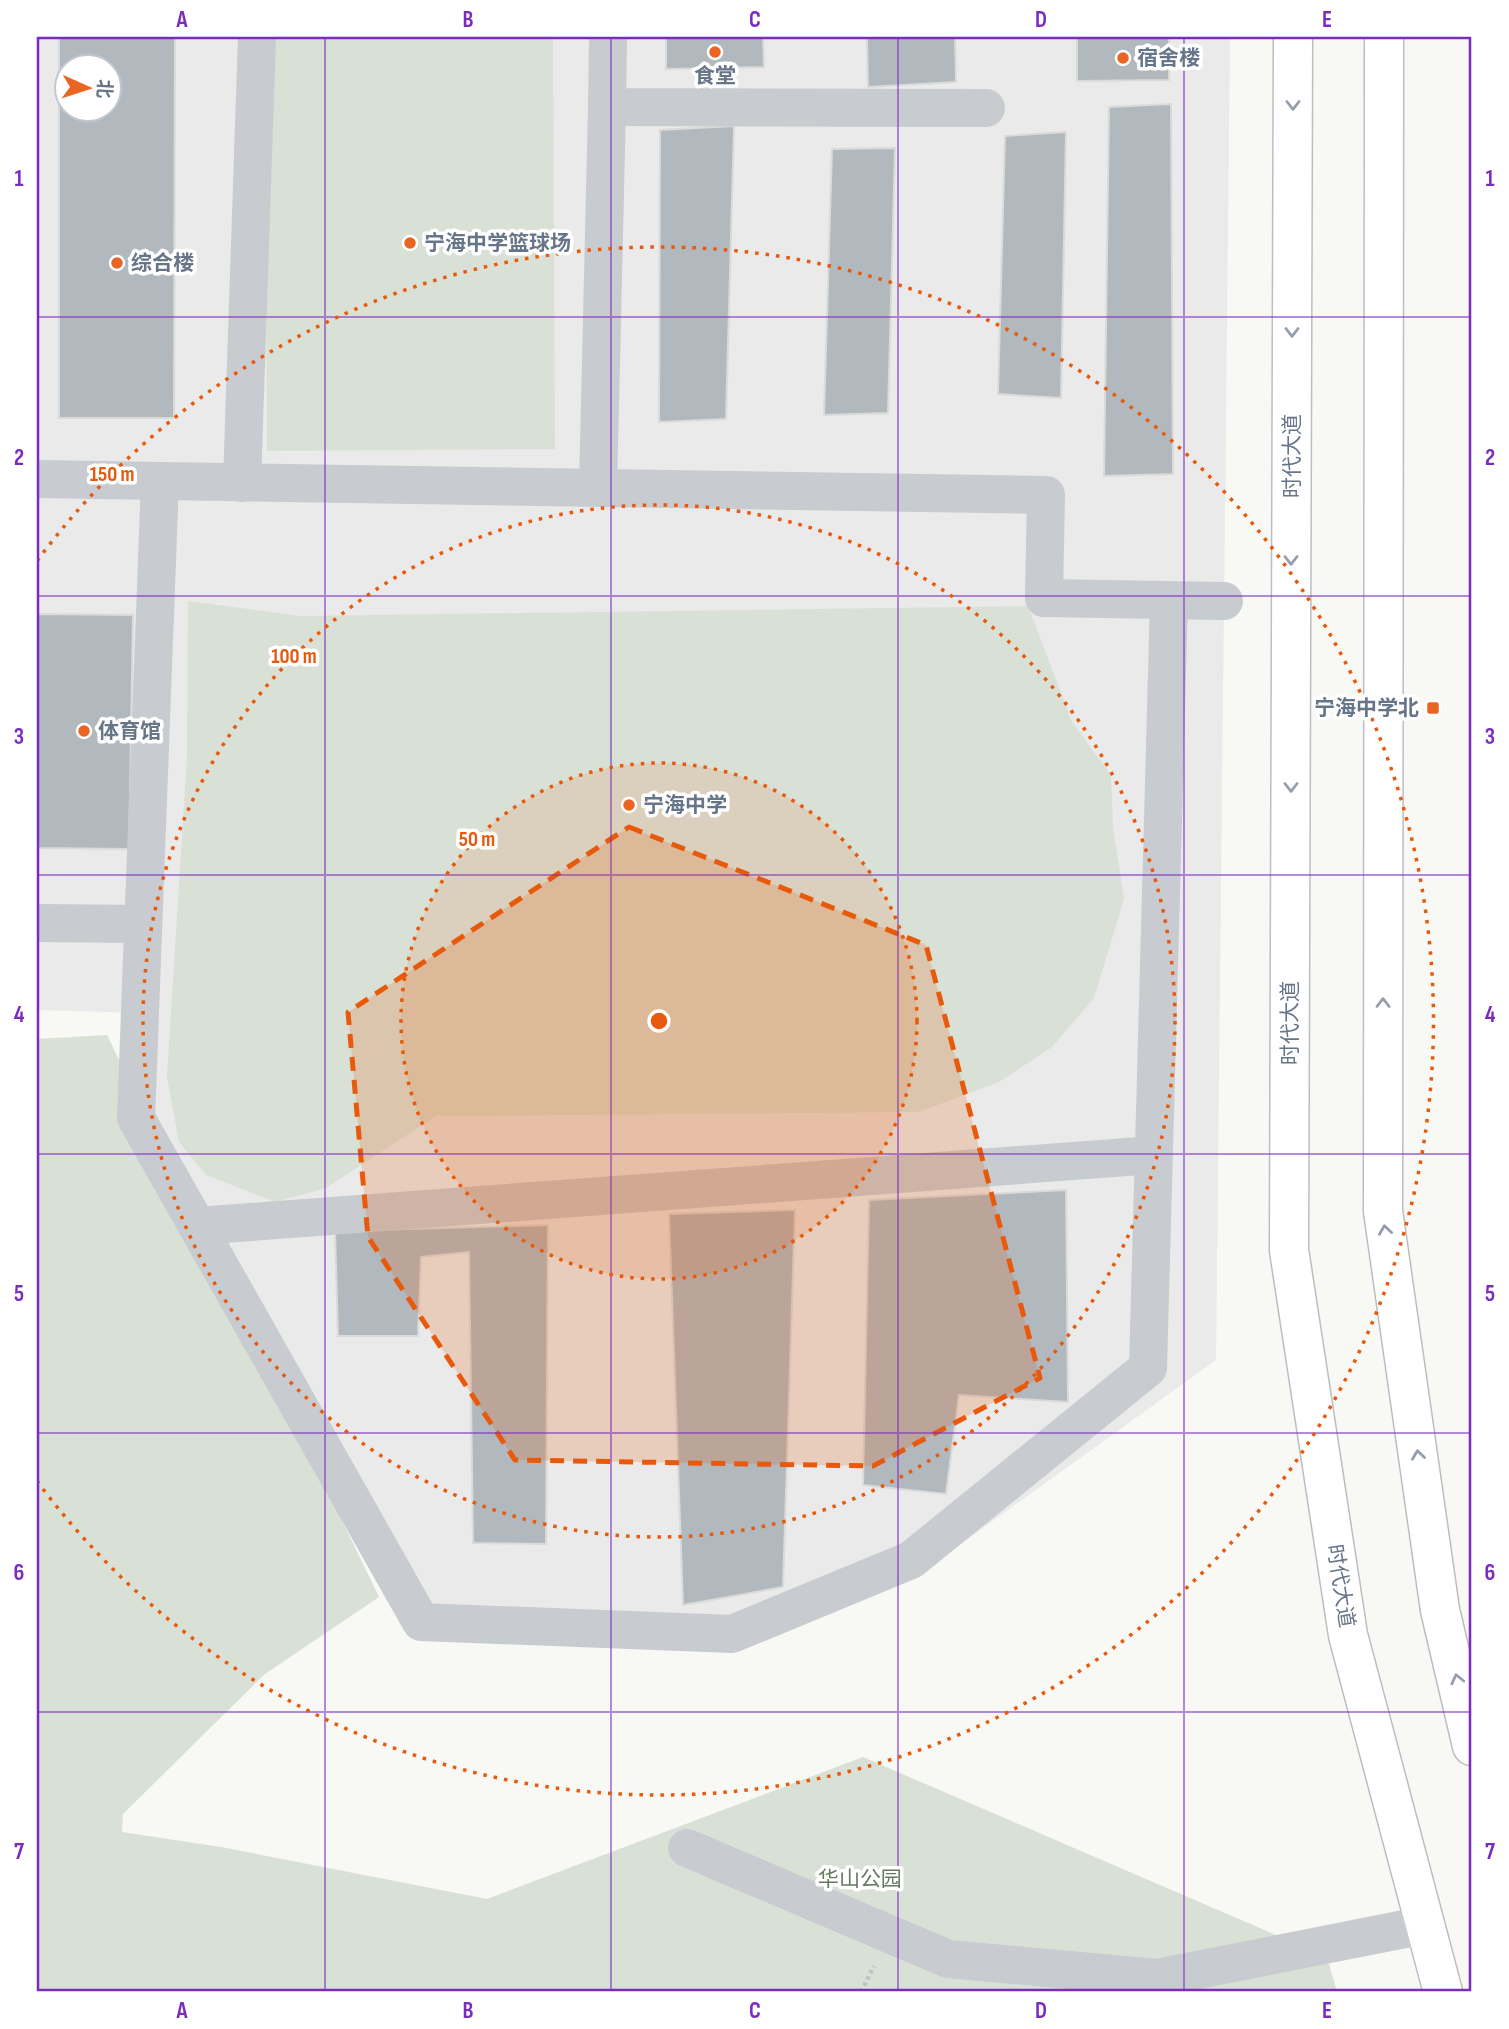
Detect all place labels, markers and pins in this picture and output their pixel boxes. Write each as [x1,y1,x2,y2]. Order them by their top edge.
marker: 食堂 [707,44,723,60]
place label: 宿舍楼 [1137,46,1200,71]
marker: 宿舍楼 [1115,50,1131,66]
place label: 食堂 [694,64,736,89]
place label: 宁海中学篮球场 [424,231,571,256]
marker: 宁海中学篮球场 [402,235,418,251]
place label: 综合楼 [131,251,194,276]
marker: 综合楼 [109,255,125,271]
place label: 宁海中学北 [1314,696,1419,721]
marker: 宁海中学北 [1425,700,1441,716]
place label: 体育馆 [98,719,161,744]
marker: 体育馆 [76,723,92,739]
place label: 宁海中学 [643,793,727,818]
marker: 宁海中学 [621,797,637,813]
centre of rings [647,1009,671,1033]

